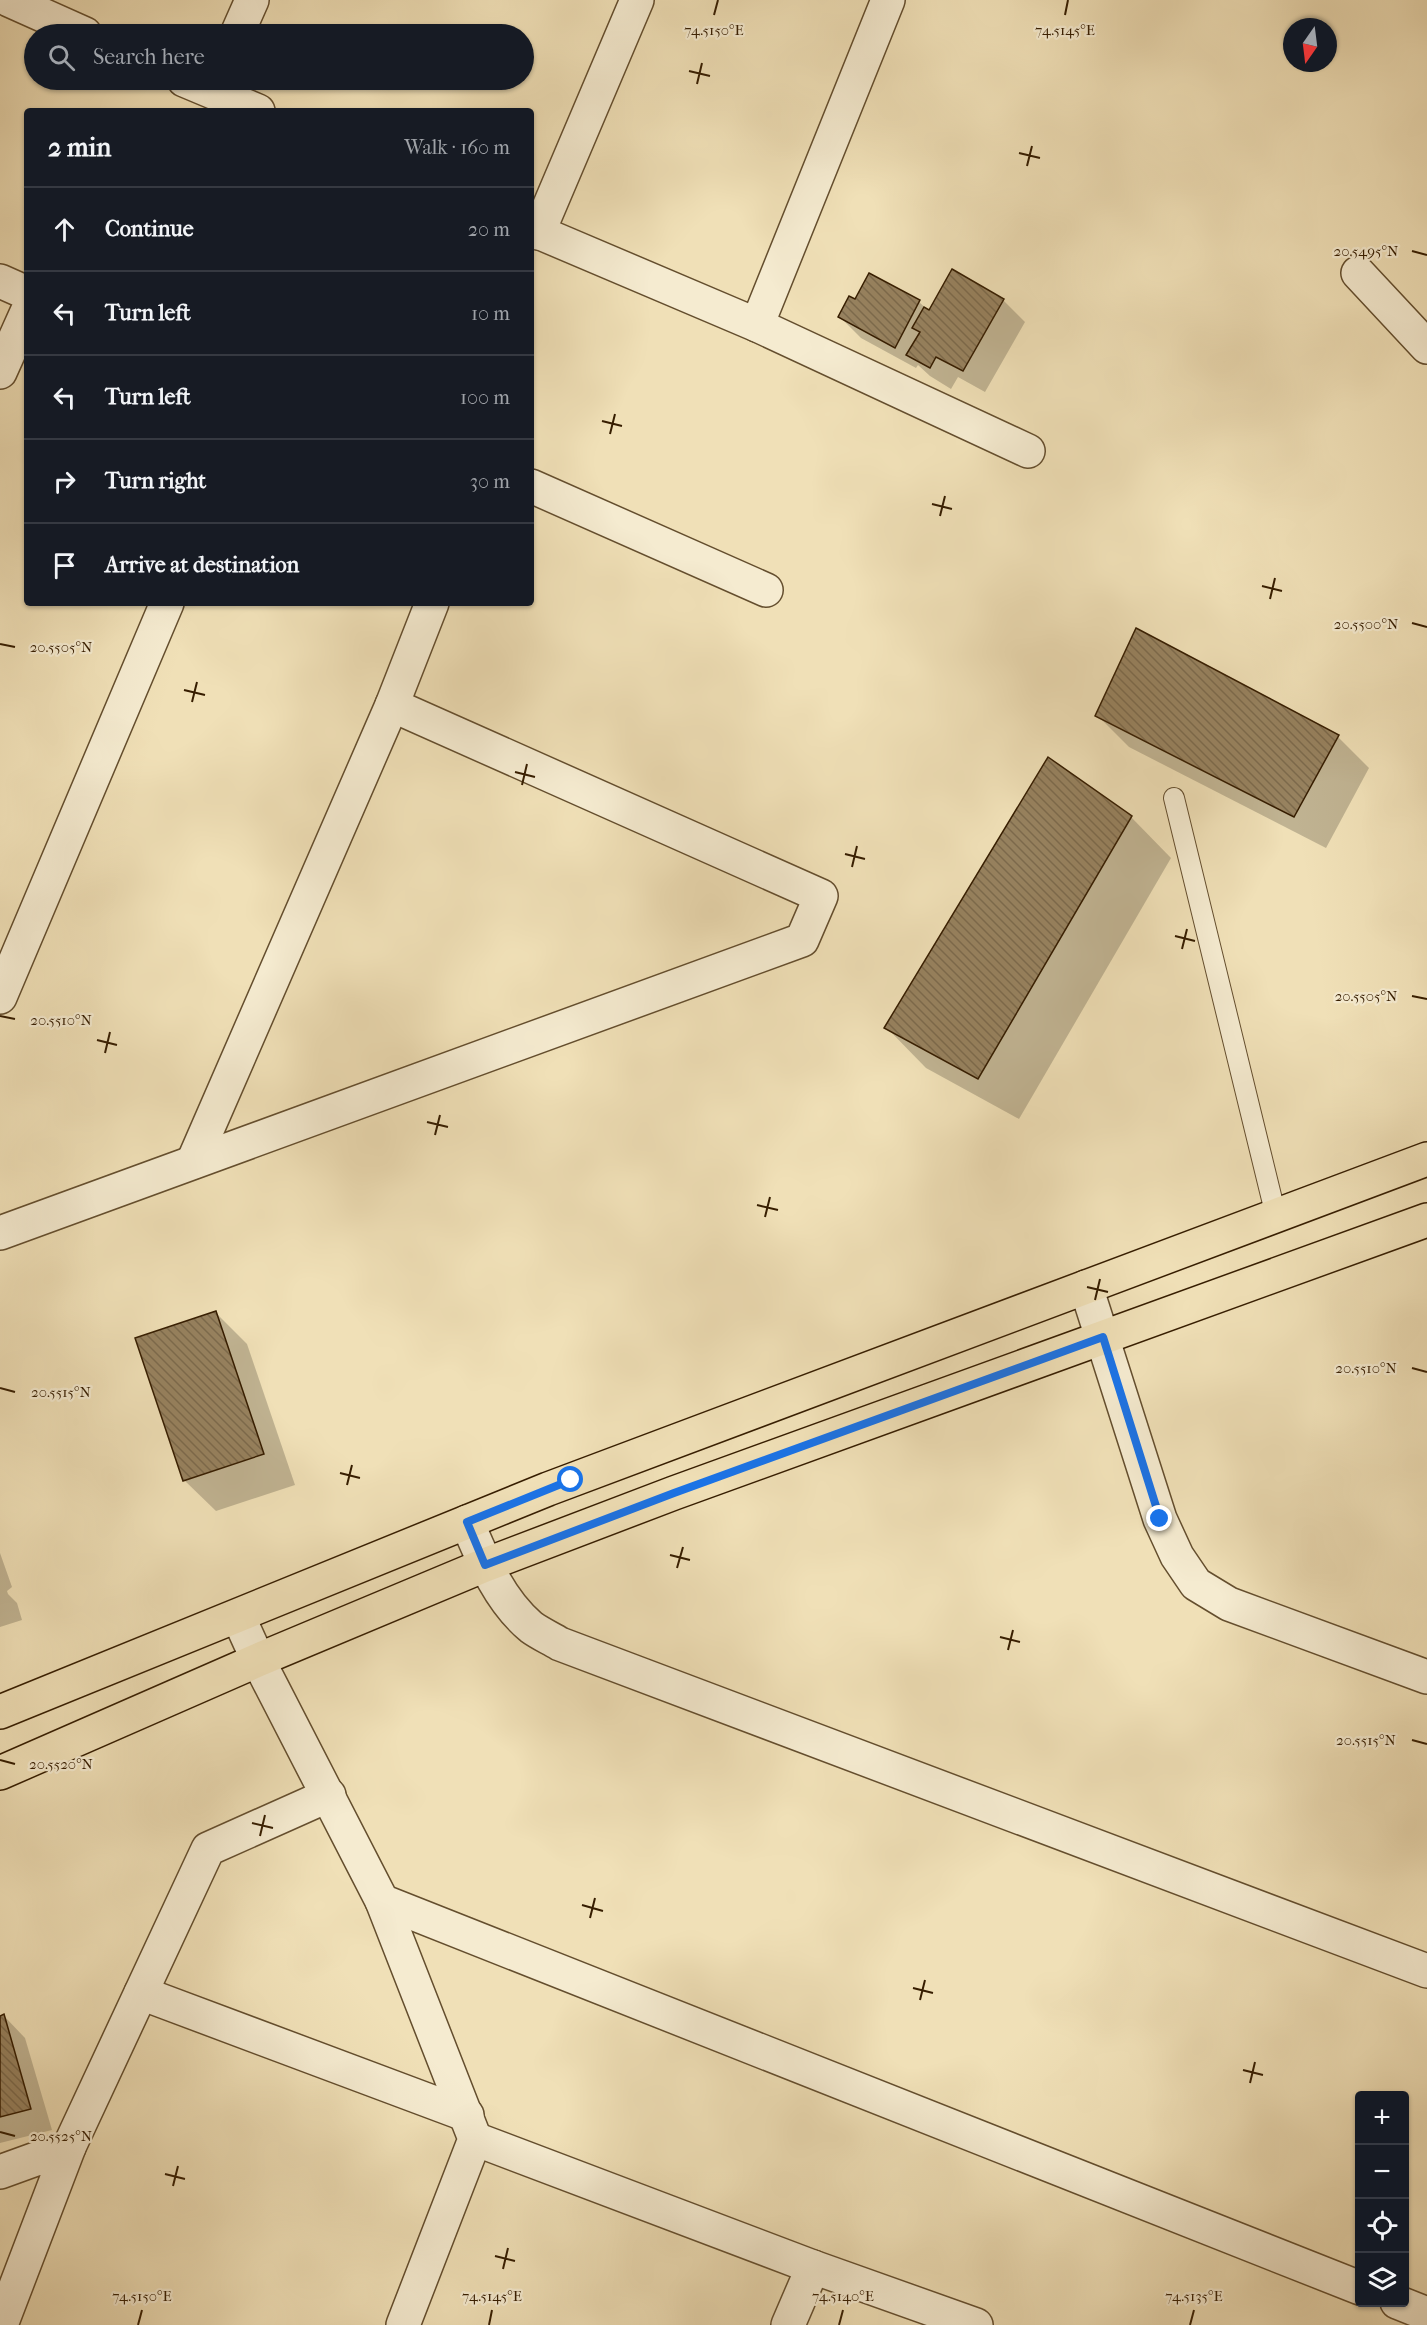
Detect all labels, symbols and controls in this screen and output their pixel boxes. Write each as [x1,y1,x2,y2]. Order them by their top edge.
north arrow [1283,18,1337,72]
text: 74.5150°E [684,21,744,39]
text: 74.5145°E [1035,21,1095,39]
search box [24,24,534,90]
icon: search [45,41,78,74]
text: Search here [93,44,205,70]
text: 2 min [48,132,111,163]
text: Walk · 160 m [404,136,510,159]
icon: ahead [48,213,81,246]
text: Continue [105,216,194,242]
text: 20 m [468,218,510,241]
text: 20.5495°N [1334,242,1399,260]
icon: left [48,297,81,330]
text: Turn left [105,300,191,326]
text: 10 m [471,302,510,325]
icon: left [48,381,81,414]
text: Turn left [105,384,191,410]
text: 100 m [460,386,510,409]
icon: right [48,465,81,498]
text: Turn right [105,468,206,494]
text: 30 m [470,470,510,493]
icon: arrive [48,549,81,582]
text: Arrive at destination [105,552,299,578]
text: 20.5500°N [1334,615,1399,633]
text: 20.5505°N [30,638,93,656]
text: 20.5505°N [1335,987,1398,1005]
text: 20.5510°N [30,1011,92,1029]
text: 20.5510°N [1335,1359,1397,1377]
text: 20.5515°N [31,1383,92,1401]
route start [557,1466,583,1492]
route end [1146,1505,1172,1531]
text: 20.5515°N [1336,1731,1397,1749]
text: 20.5520°N [29,1755,94,1773]
map controls [1355,2091,1409,2307]
button: + [1355,2091,1409,2145]
text: 20.5525°N [30,2127,93,2145]
button: − [1355,2145,1409,2199]
button: locate [1355,2199,1409,2253]
button: layers [1355,2253,1409,2307]
text: 74.5150°E [112,2287,172,2305]
text: 74.5145°E [462,2287,522,2305]
text: 74.5140°E [812,2287,874,2305]
text: 74.5135°E [1165,2287,1223,2305]

